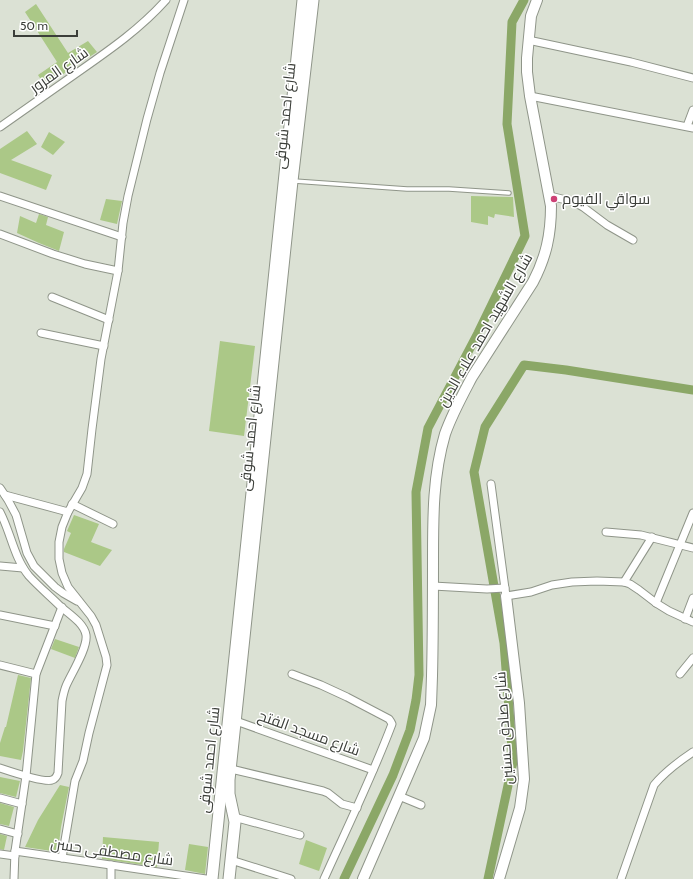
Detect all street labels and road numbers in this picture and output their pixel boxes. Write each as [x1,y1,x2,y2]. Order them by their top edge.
street label: شارع المرور [25,43,93,99]
street label: شارع احمد شوقى [270,62,302,170]
street label: شارع الشهيد احمد علاء الدين [434,250,538,411]
street label: شارع احمد شوقى [235,384,267,492]
street label: شارع صادق حسنين [491,671,519,785]
street label: شارع احمد شوقى [194,706,226,814]
street label: شارع مسجد الفتح [255,706,362,762]
street label: شارع مصطفى حسن [49,834,175,872]

